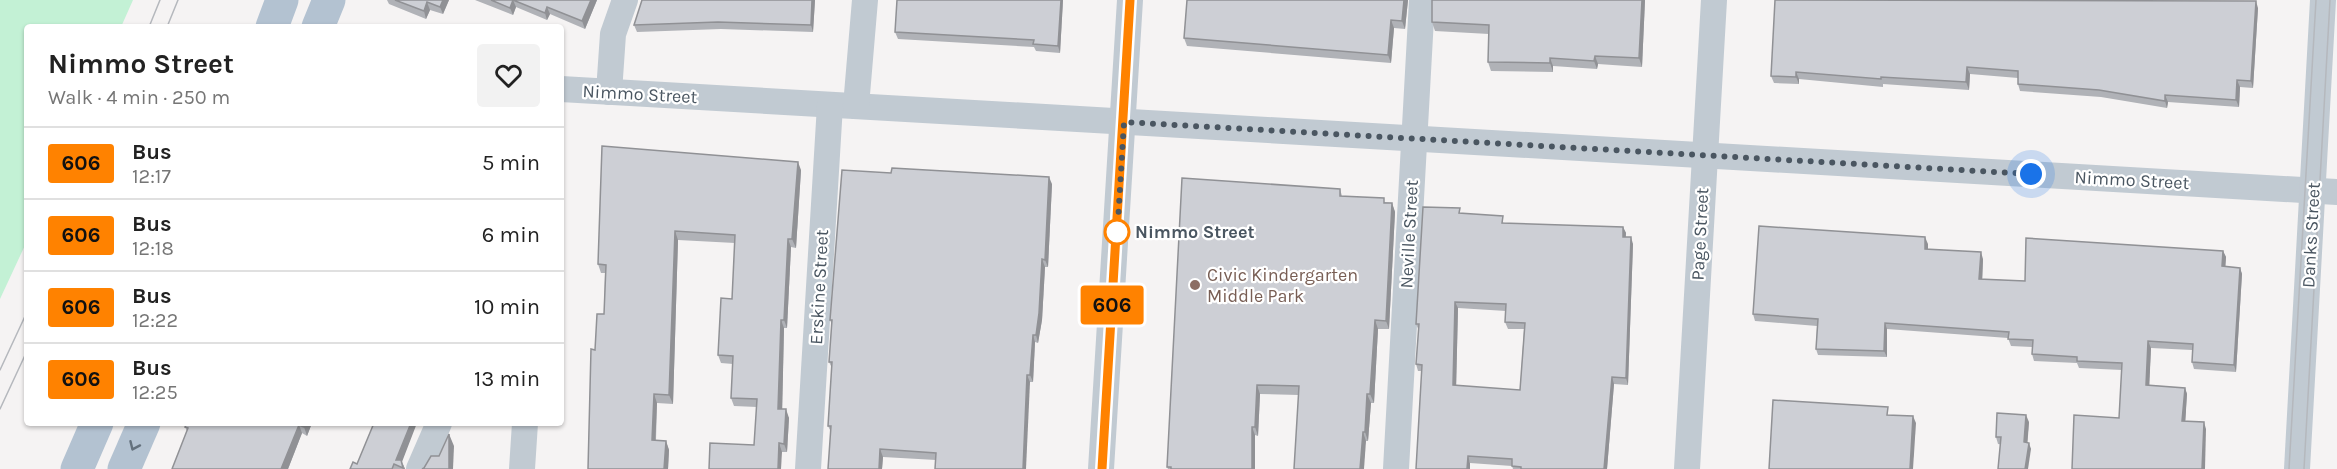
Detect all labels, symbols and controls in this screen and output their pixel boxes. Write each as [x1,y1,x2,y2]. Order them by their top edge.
button: heart [477,44,540,107]
text: Nimmo Street [48,47,234,80]
street label: Nimmo Street [582,80,698,108]
text: Walk · 4 min · 250 m [48,86,230,109]
text: Bus [132,139,172,165]
text: 5 min [482,150,540,176]
text: 606 [62,151,100,175]
your location [2016,159,2046,189]
text: 12:17 [132,165,171,188]
street label: Nimmo Street [2074,166,2190,194]
street label: Neville Street [1395,179,1423,289]
street label: Danks Street [2297,181,2325,288]
street label: Page Street [1687,187,1713,281]
text: Bus [132,211,172,237]
marker: Nimmo Street [1104,219,1130,245]
place label: Nimmo Street [1135,221,1255,243]
text: 6 min [482,222,540,248]
text: 606 [62,223,100,247]
street label: Erskine Street [805,229,833,345]
text: 12:18 [132,237,174,260]
place label: Civic Kindergarten Middle Park [1207,264,1358,307]
marker: Civic Kindergarten Middle Park [1188,278,1202,292]
text: Bus [132,283,172,309]
line badge: 606 [1078,286,1146,324]
text: 606 [1093,293,1131,317]
text: 10 min [474,294,540,320]
text: 606 [62,295,100,319]
text: 12:22 [132,309,178,332]
text: Bus [132,355,172,381]
text: 13 min [474,366,540,392]
text: 606 [62,367,100,391]
text: 12:25 [132,381,178,404]
one-way arrow [129,440,141,451]

